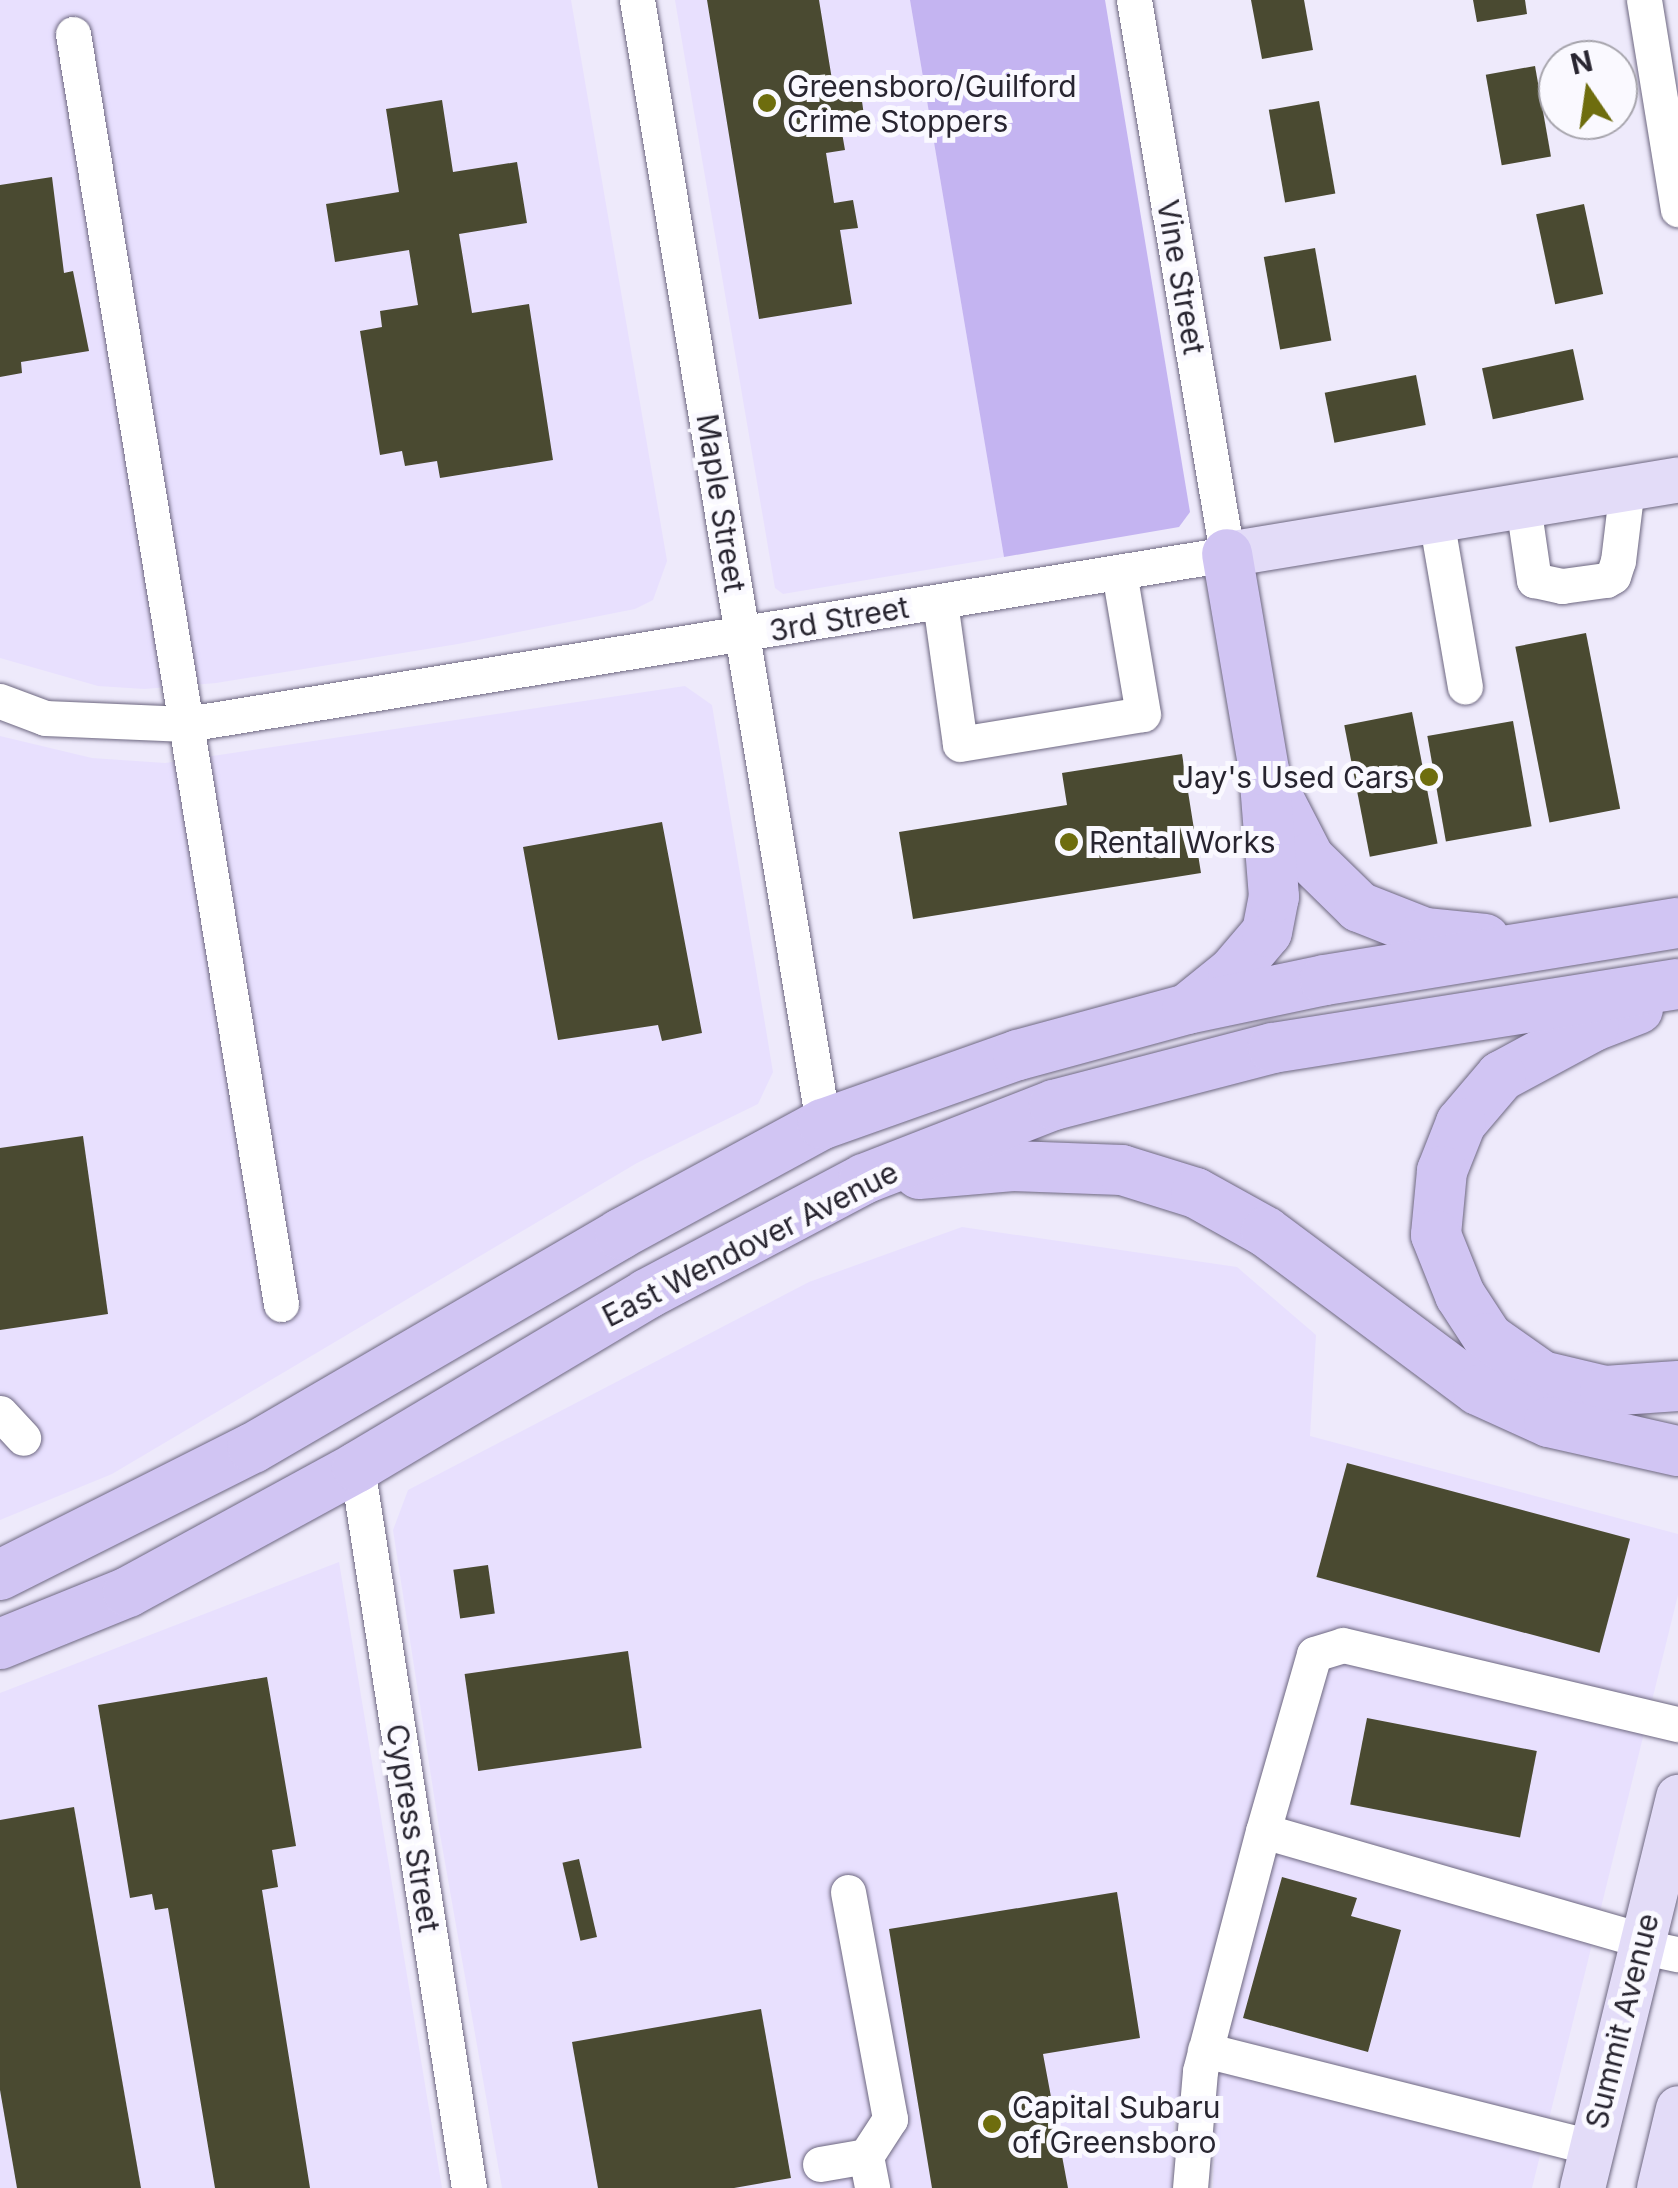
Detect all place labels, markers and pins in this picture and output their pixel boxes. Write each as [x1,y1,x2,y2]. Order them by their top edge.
place label: Greensboro/Guilford Crime Stoppers [787,68,1077,138]
marker: Greensboro/Guilford Crime Stoppers [756,92,778,114]
place label: Jay's Used Cars [1177,759,1409,795]
marker: Jay's Used Cars [1418,766,1440,788]
place label: Rental Works [1089,824,1276,860]
marker: Rental Works [1058,831,1080,853]
place label: Capital Subaru of Greensboro [1012,2089,1220,2160]
marker: Capital Subaru of Greensboro [981,2113,1003,2135]

